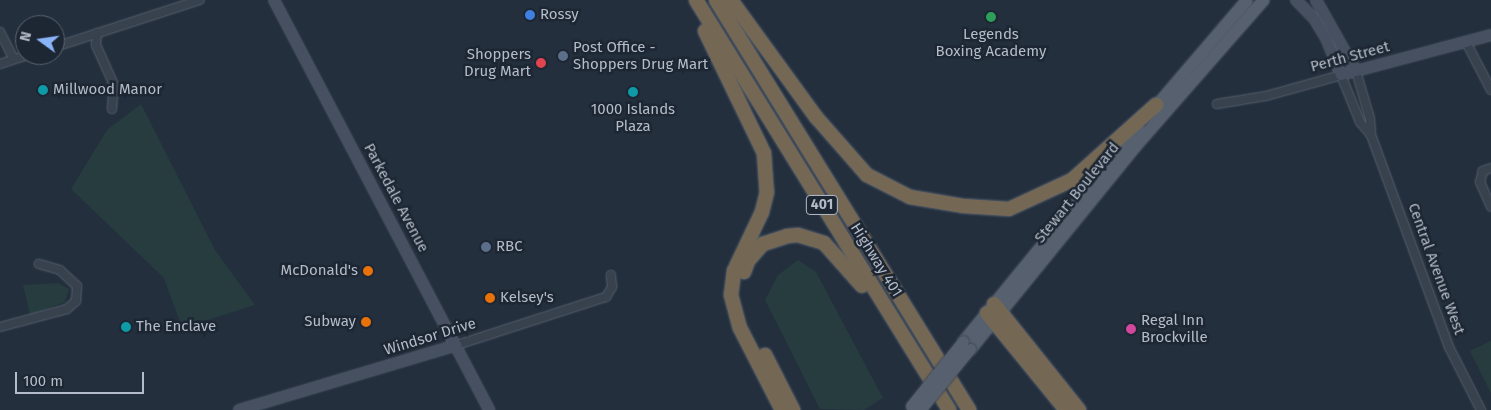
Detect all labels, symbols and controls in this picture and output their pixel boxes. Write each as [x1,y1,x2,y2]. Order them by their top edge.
place label: Rossy [540,6,579,24]
marker: Rossy [524,9,536,21]
marker: Legends Boxing Academy [985,11,997,23]
north arrow [15,15,65,65]
place label: Legends Boxing Academy [936,25,1046,60]
text: N [17,30,35,43]
place label: Post Office - Shoppers Drug Mart [573,38,708,73]
street label: Perth Street [1308,38,1392,76]
place label: Shoppers Drug Mart [464,45,531,80]
marker: Post Office - Shoppers Drug Mart [557,50,569,62]
marker: Shoppers Drug Mart [535,57,547,69]
place label: Millwood Manor [53,81,162,99]
marker: Millwood Manor [37,84,49,96]
marker: 1000 Islands Plaza [627,86,639,98]
place label: 1000 Islands Plaza [591,100,675,135]
street label: Stewart Boulevard [1031,139,1123,247]
street label: Parkedale Avenue [360,140,432,256]
road number: 401 [806,194,838,216]
street label: Central Avenue West [1404,201,1468,337]
street label: Highway 401 [846,220,906,300]
place label: RBC [496,238,523,256]
marker: RBC [480,241,492,253]
place label: McDonald's [281,262,358,280]
marker: McDonald's [362,265,374,277]
place label: Kelsey's [500,289,554,307]
marker: Kelsey's [484,292,496,304]
place label: Regal Inn Brockville [1141,311,1208,346]
place label: Subway [304,313,356,331]
street label: Windsor Drive [382,314,478,360]
marker: Subway [360,316,372,328]
place label: The Enclave [136,318,216,336]
marker: The Enclave [120,321,132,333]
marker: Regal Inn Brockville [1125,323,1137,335]
scale bar [18,362,146,394]
text: 100 m [23,372,63,390]

